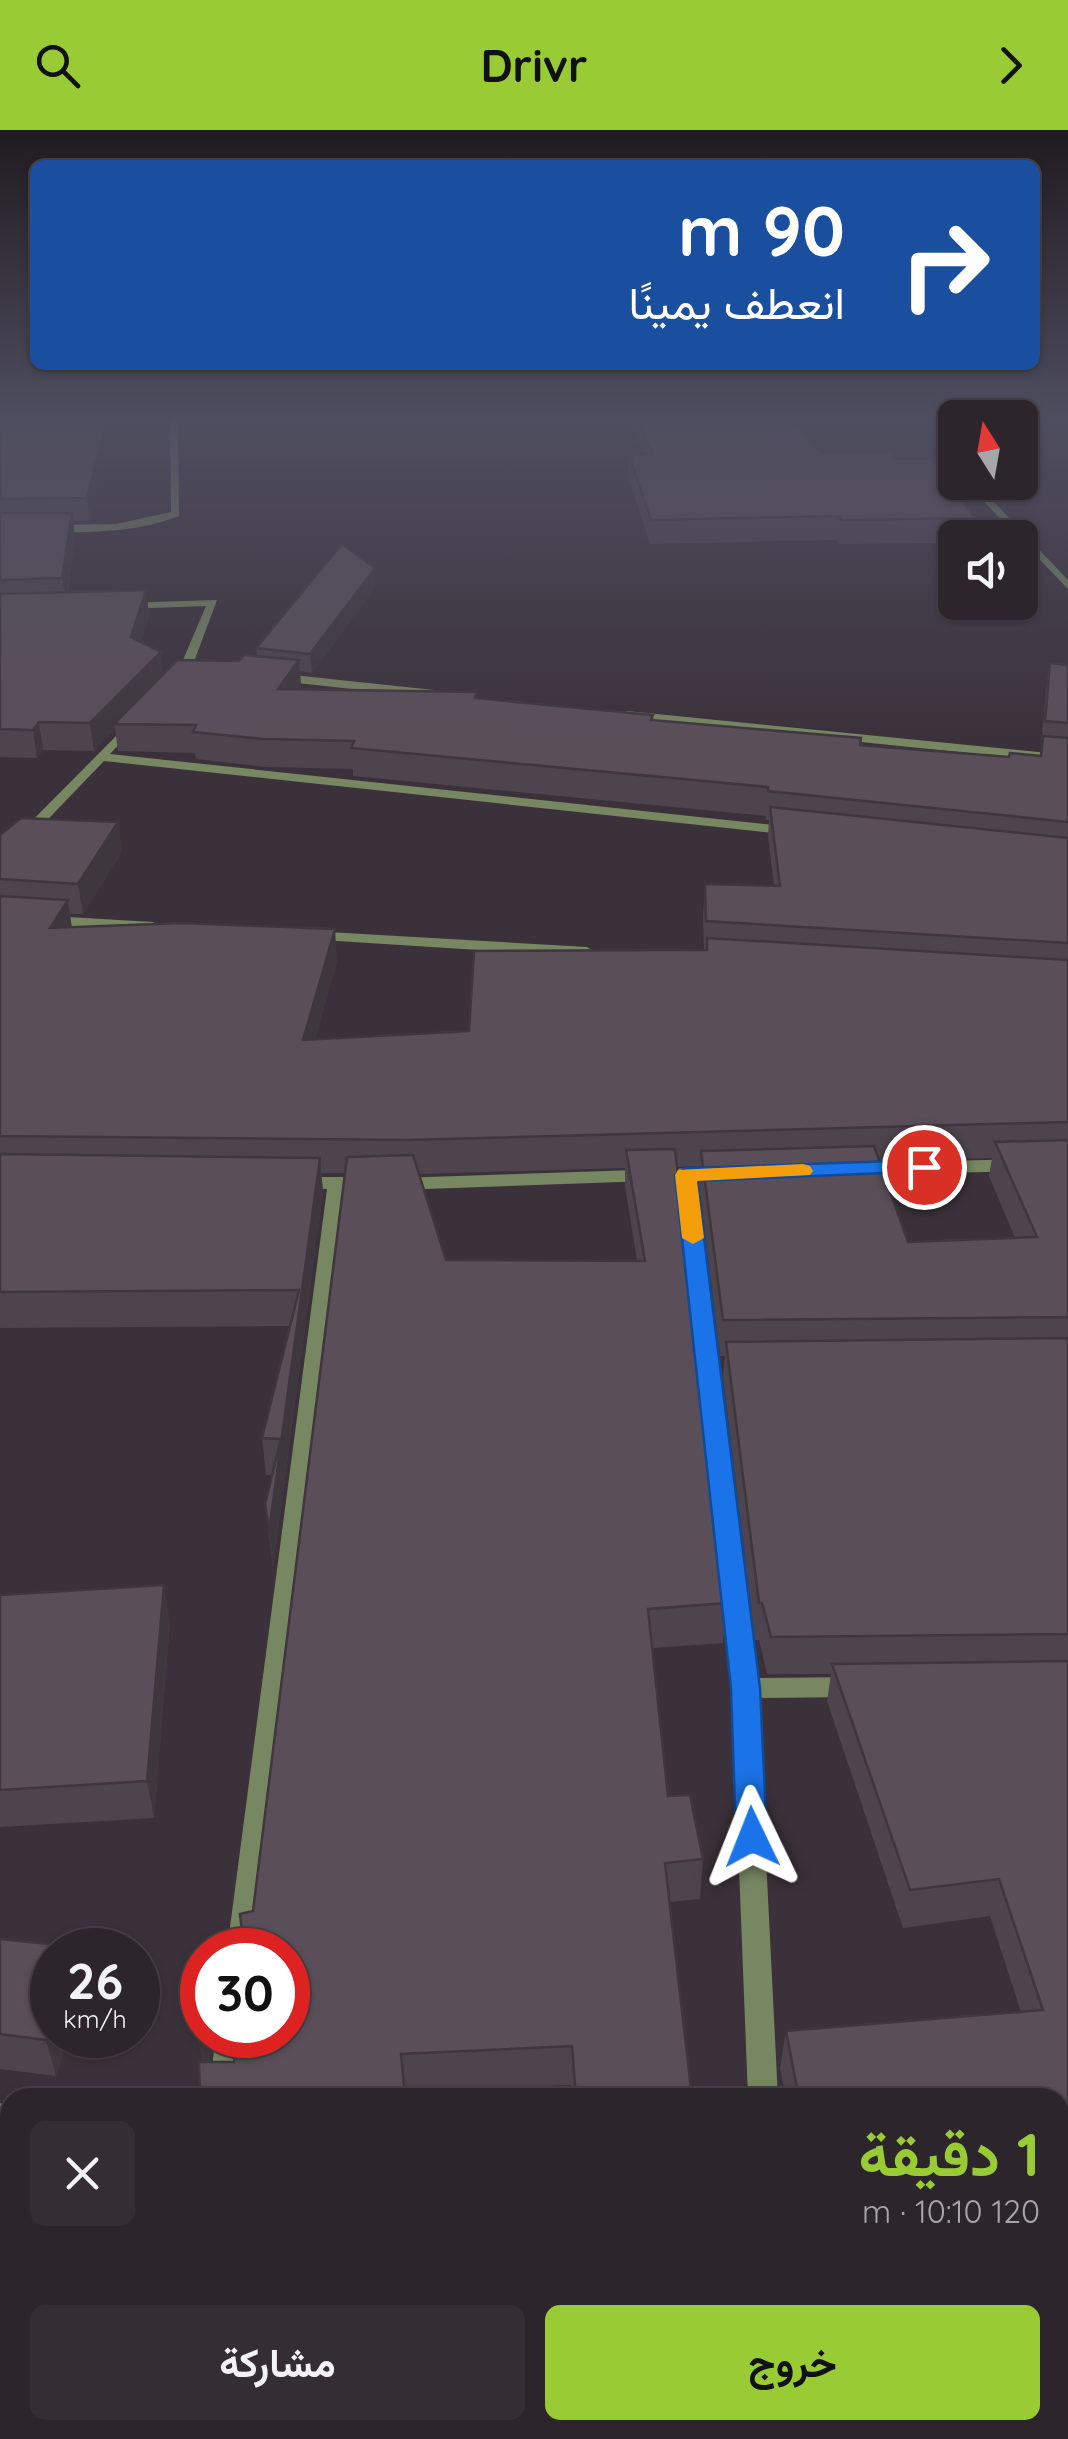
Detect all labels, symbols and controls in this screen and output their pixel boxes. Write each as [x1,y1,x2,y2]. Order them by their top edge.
text: Drivr [480,37,588,93]
icon: search [30,38,85,93]
icon: forward [983,38,1038,93]
text: 90 m [678,186,845,274]
icon: right [880,200,1010,330]
text: انعطف يمينًا [628,274,845,330]
north arrow [938,400,1038,500]
map controls [938,400,1038,620]
button: sound [938,520,1038,620]
pin [882,1125,967,1210]
icon: arrive [897,1140,952,1195]
position arrow [700,1785,804,1889]
speed limit sign: 30 [180,1928,310,2058]
text: 26 [67,1949,123,2012]
text: km/h [63,2003,127,2034]
text: 1 دقيقة [858,2116,1040,2191]
button: close [30,2121,135,2226]
text: 120 m · 10:10 [862,2191,1040,2231]
button: مشاركة [30,2305,525,2420]
button: خروج [545,2305,1040,2420]

